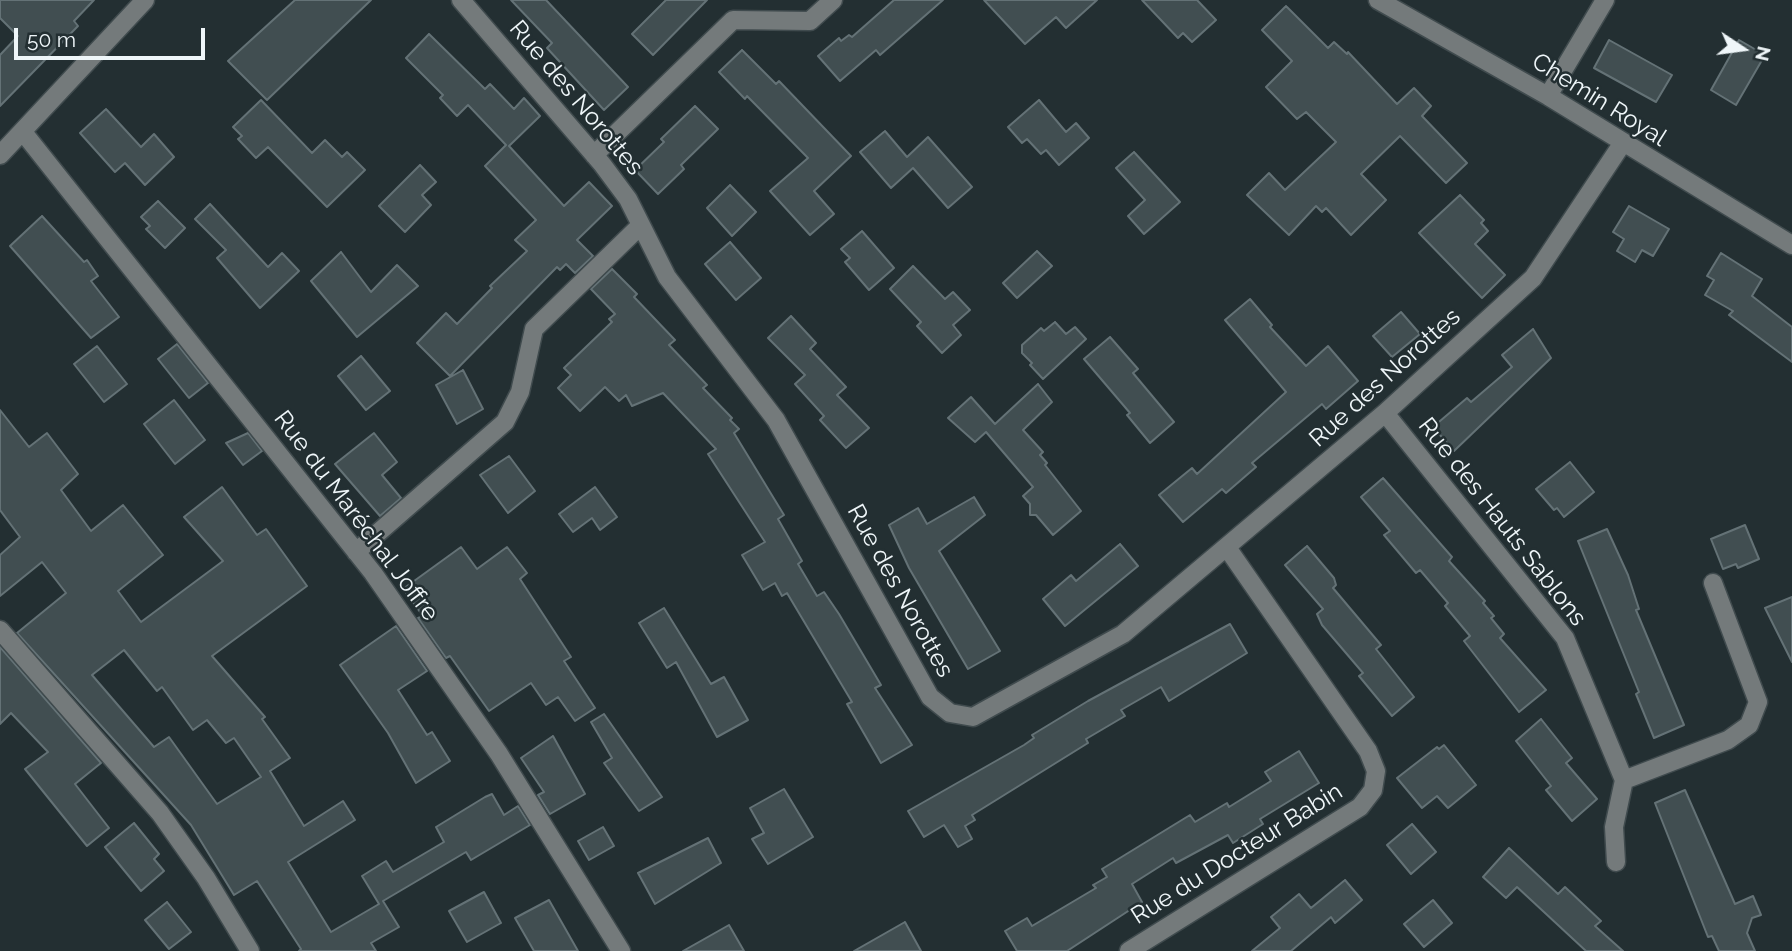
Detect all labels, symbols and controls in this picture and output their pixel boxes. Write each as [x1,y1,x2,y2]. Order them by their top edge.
scale bar [18,14,208,58]
north arrow [1708,14,1778,84]
street label: Rue des Norottes [503,15,649,181]
text: 50 m [27,27,76,52]
text: N [1751,44,1776,63]
street label: Chemin Royal [1526,47,1672,153]
street label: Rue des Norottes [1304,303,1466,453]
street label: Rue du Maréchal Joffre [268,405,444,627]
street label: Rue des Hauts Sablons [1412,412,1592,632]
street label: Rue des Norottes [841,500,959,682]
street label: Rue du Docteur Babin [1126,777,1348,931]

